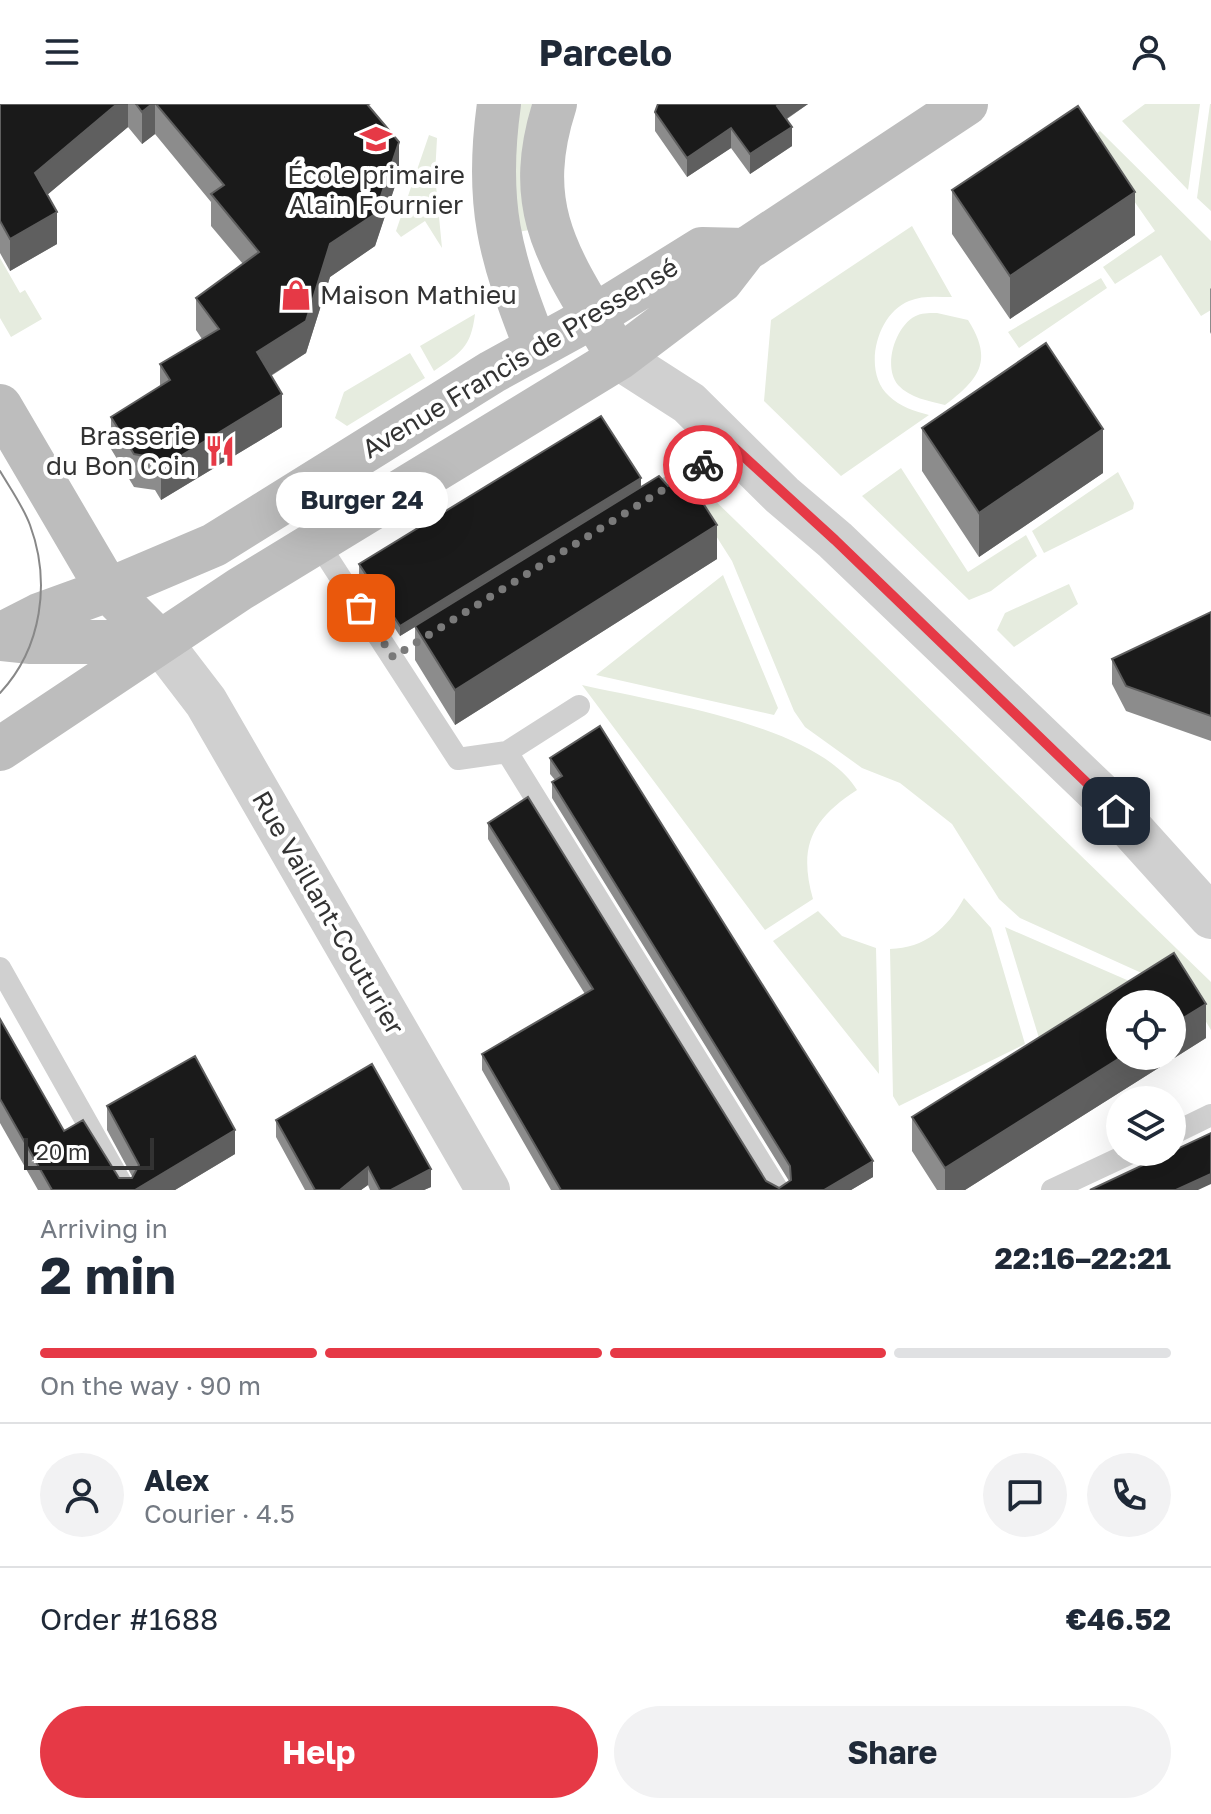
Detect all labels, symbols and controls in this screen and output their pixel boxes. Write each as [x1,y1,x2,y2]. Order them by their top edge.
icon: menu [40,30,84,74]
icon: person [1127,30,1171,74]
text: Parcelo [539,31,672,74]
school or university icon: École primaire Alain Fournier [359,122,393,156]
place label: École primaire Alain Fournier [287,159,465,220]
street label: Avenue Francis de Pressensé [356,251,683,464]
shop icon: Maison Mathieu [279,278,313,312]
place label: Maison Mathieu [320,279,517,310]
place label: Brasserie du Bon Coin [46,420,196,481]
courier [663,425,743,505]
restaurant icon: Brasserie du Bon Coin [203,434,237,468]
icon: bike [681,443,725,487]
callout: Burger 24 [275,472,447,528]
text: Burger 24 [300,484,424,515]
pin [327,574,395,642]
icon: bag [339,586,383,630]
pin [1082,777,1150,845]
street label: Rue Vaillant-Couturier [246,785,411,1040]
icon: home [1094,789,1138,833]
map controls [1106,990,1186,1166]
button: locate [1106,990,1186,1070]
button: layers [1106,1086,1186,1166]
scale bar [24,1134,154,1170]
text: 20 m [36,1138,87,1165]
text: Arriving in [40,1213,168,1244]
text: 22:16–22:21 [994,1240,1171,1276]
text: 2 min [40,1243,176,1305]
text: On the way · 90 m [40,1370,261,1401]
button: person [40,1453,124,1537]
button: chat [983,1453,1067,1537]
button: phone [1087,1453,1171,1537]
text: Alex [144,1462,209,1498]
text: Courier · 4.5 [144,1498,295,1529]
text: Order #1688 [40,1601,218,1637]
text: €46.52 [1066,1601,1171,1637]
button: Help [40,1706,598,1798]
button: Share [614,1706,1171,1798]

